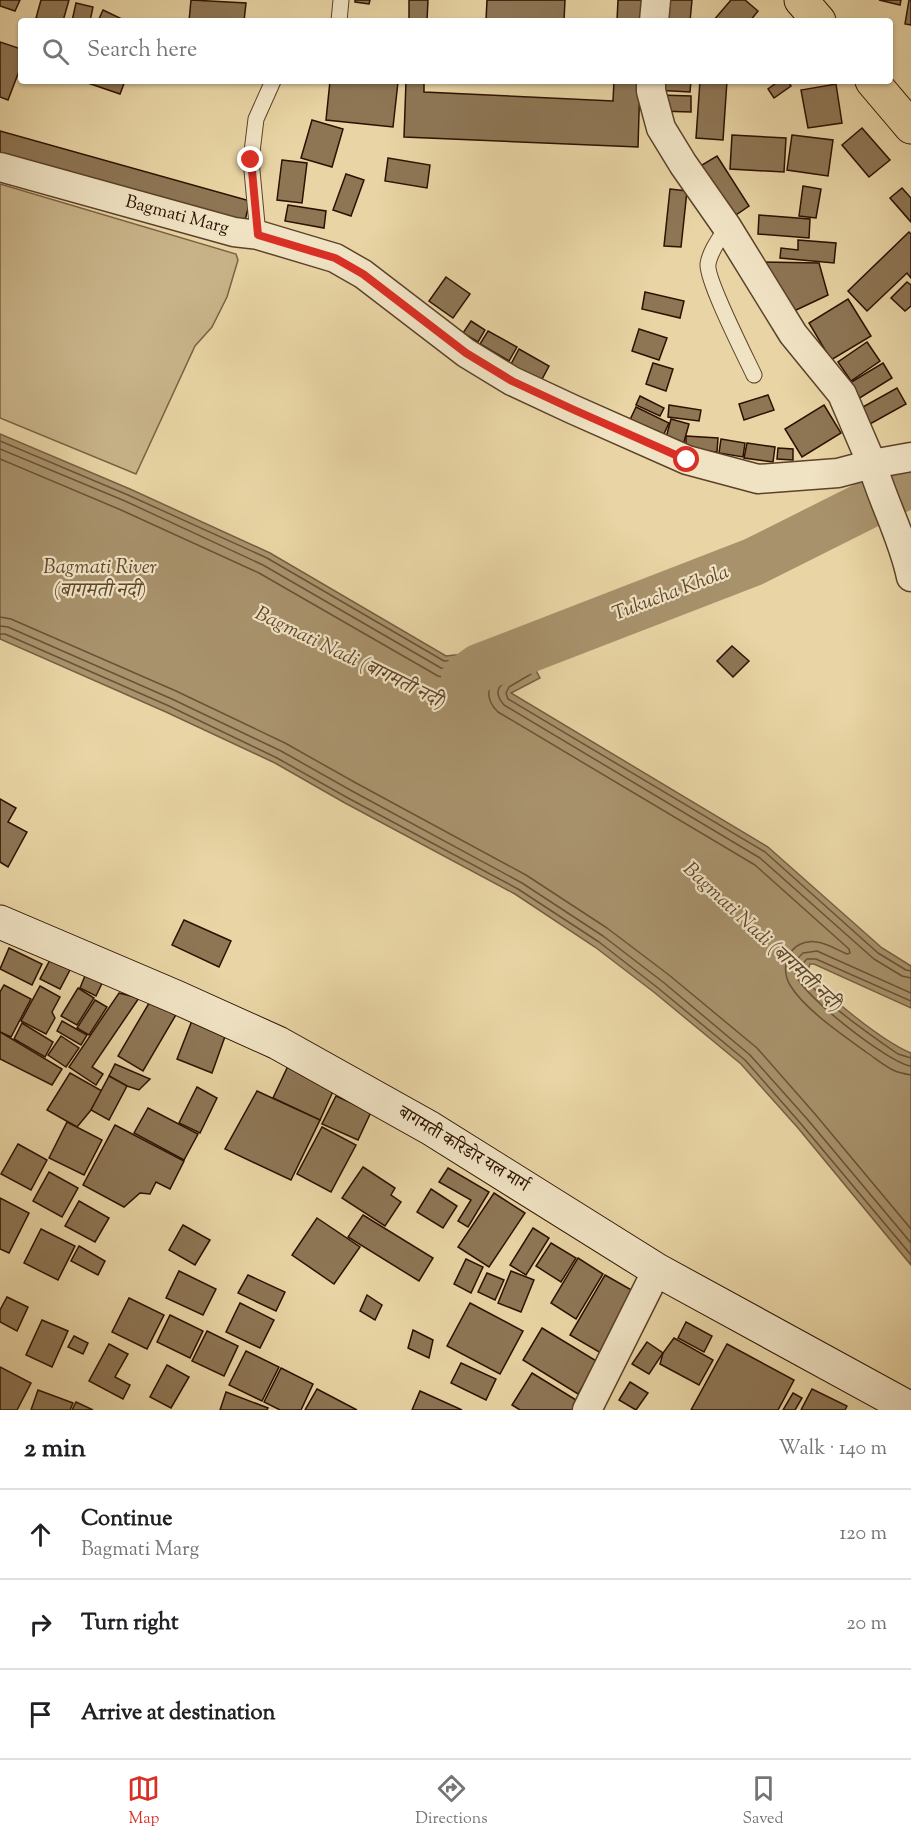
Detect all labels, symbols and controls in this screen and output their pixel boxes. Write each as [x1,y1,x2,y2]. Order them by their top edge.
search box [18,18,893,84]
icon: search [39,35,72,68]
text: Search here [87,35,197,67]
route end [237,146,263,172]
street label: Bagmati Marg [122,190,232,242]
route start [673,446,699,472]
water label: Bagmati River (बागमती नदी) [43,554,157,606]
water label: Tukucha Khola [608,558,734,630]
water label: Bagmati Nadi (बागमती नदी) [250,600,450,718]
water label: Bagmati Nadi (बागमती नदी) [676,856,848,1020]
street label: बागमती करिडोर यल मार्ग [392,1100,535,1200]
text: 2 min [24,1431,86,1468]
text: Walk · 140 m [778,1435,887,1464]
text: Continue [81,1504,172,1536]
icon: ahead [24,1518,57,1551]
text: 120 m [839,1520,887,1549]
text: Bagmati Marg [81,1536,199,1565]
icon: right [24,1608,57,1641]
text: Turn right [81,1608,178,1640]
text: 20 m [846,1610,887,1639]
icon: arrive [24,1698,57,1731]
text: Arrive at destination [81,1698,276,1730]
tab: Map [127,1772,160,1831]
tab: Directions [415,1772,488,1831]
tab: Saved [742,1772,784,1831]

